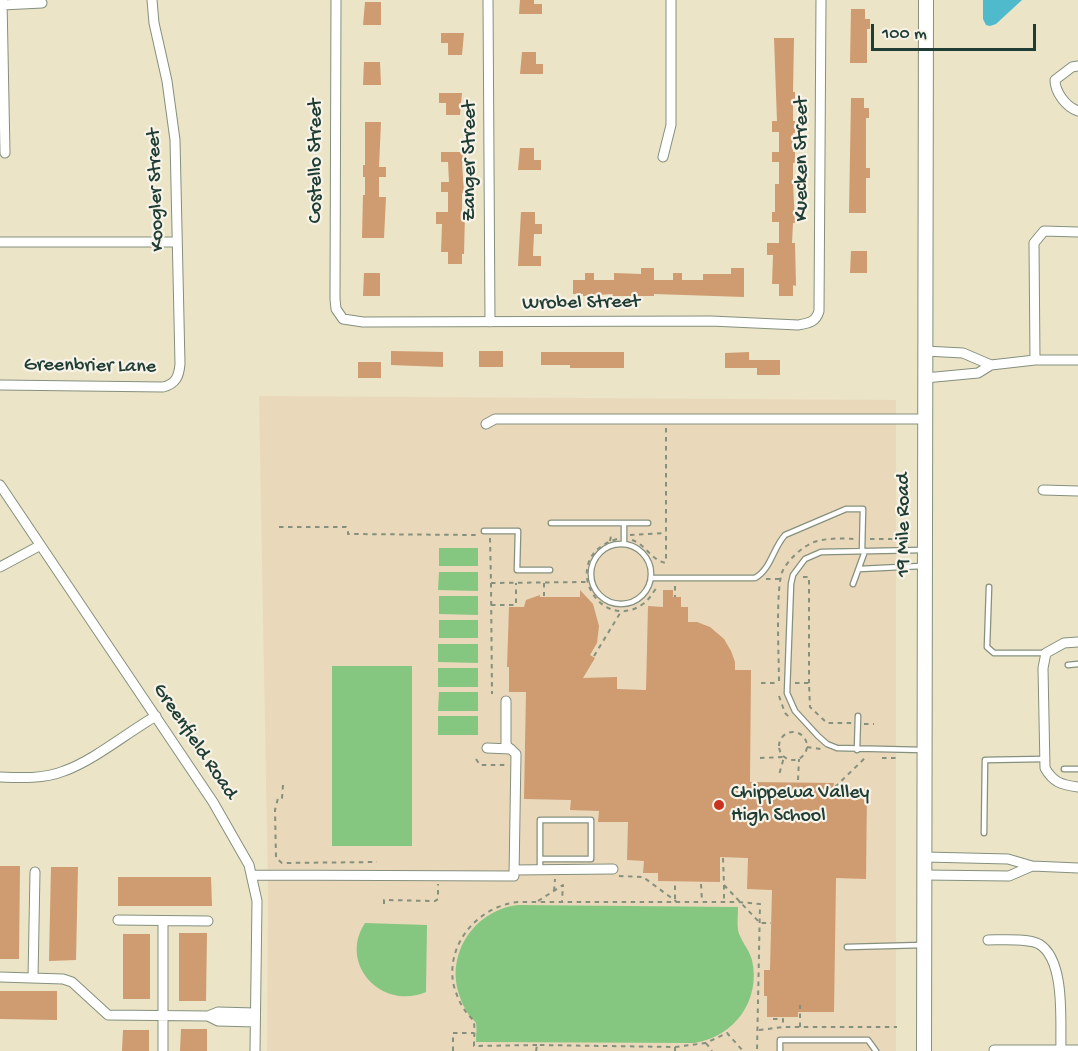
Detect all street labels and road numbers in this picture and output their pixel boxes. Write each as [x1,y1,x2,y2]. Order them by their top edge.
street label: Kuecken Street [791,97,815,221]
street label: Costello Street [305,99,329,223]
street label: Zanger Street [459,101,483,221]
street label: Koogler Street [143,128,171,252]
street label: Wrobel Street [522,291,640,317]
street label: Greenbrier Lane [24,354,156,380]
street label: 19 Mile Road [893,473,917,577]
street label: Greenfield Road [146,679,242,805]

